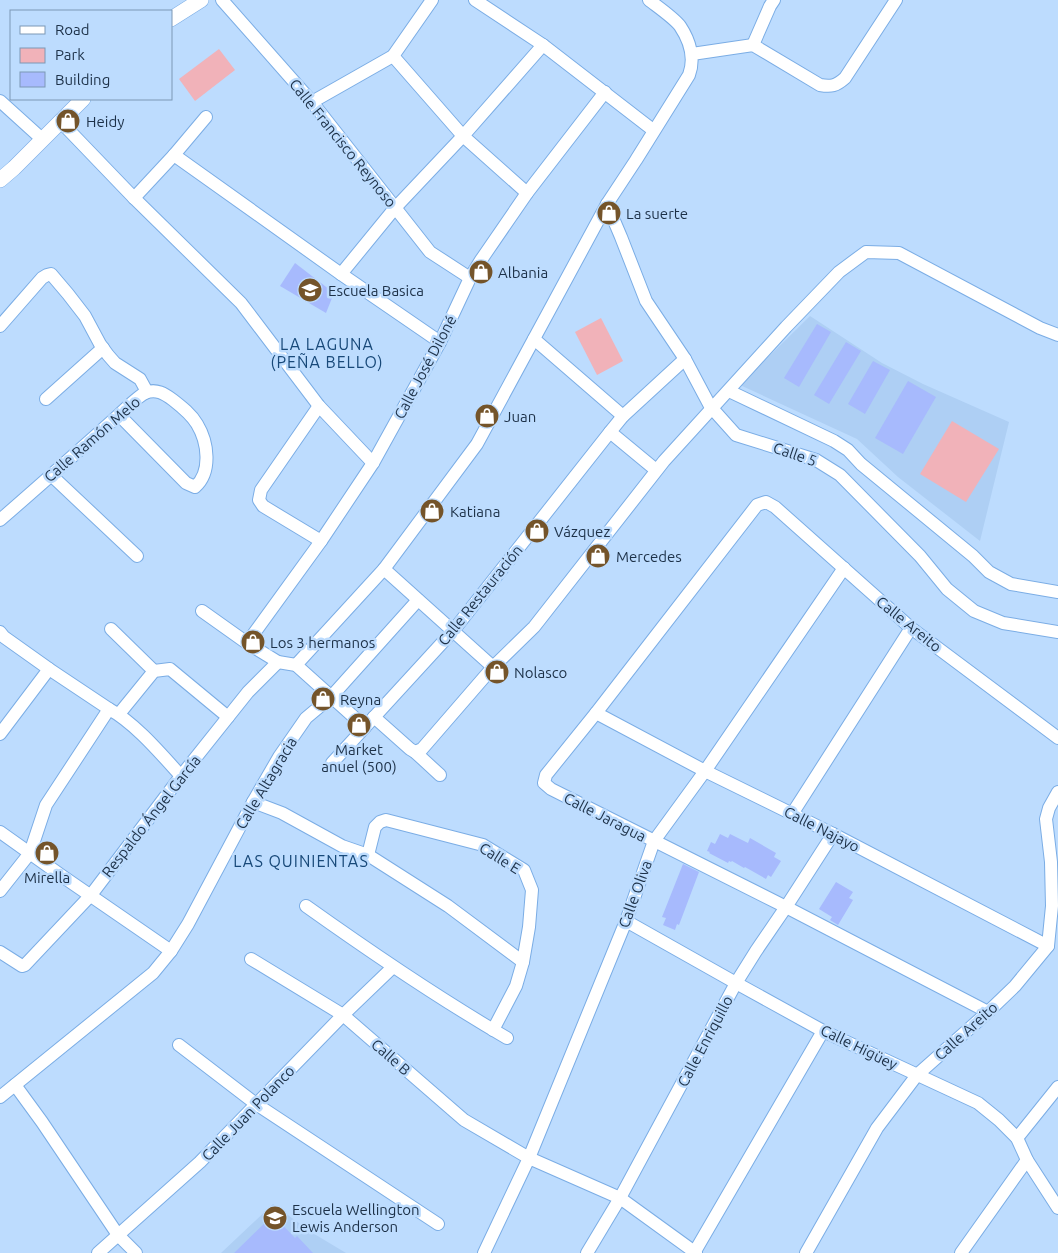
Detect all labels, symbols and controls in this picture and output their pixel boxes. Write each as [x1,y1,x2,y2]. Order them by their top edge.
legend [10,10,172,100]
text: Road [55,21,90,38]
text: Park [55,46,85,63]
text: Building [55,71,110,88]
street label: Calle Francisco Reynoso [286,76,400,210]
shop icon: Heidy [55,108,81,134]
place label: Heidy [86,113,124,130]
shop icon: La suerte [596,200,622,226]
place label: La suerte [626,205,688,222]
shop icon: Albania [468,259,494,285]
place label: Albania [498,264,548,281]
school or university icon: Escuela Basica [297,277,323,303]
place label: Escuela Basica [328,282,424,299]
street label: Calle José Diloné [391,312,459,422]
district label: LA LAGUNA (PEÑA BELLO) [270,335,384,372]
street label: Calle Ramón Melo [41,393,143,485]
shop icon: Juan [474,403,500,429]
place label: Juan [504,408,536,425]
street label: Calle 5 [771,439,819,469]
shop icon: Katiana [419,498,445,524]
place label: Katiana [450,503,500,520]
shop icon: Vázquez [524,518,550,544]
place label: Vázquez [554,523,610,540]
street label: Calle Restauración [434,541,526,649]
shop icon: Mercedes [585,543,611,569]
place label: Mercedes [616,548,682,565]
street label: Calle Areito [873,593,945,655]
shop icon: Los 3 hermanos [240,629,266,655]
place label: Los 3 hermanos [270,634,375,651]
shop icon: Nolasco [484,659,510,685]
place label: Nolasco [514,664,567,681]
shop icon: Reyna [310,686,336,712]
place label: Reyna [340,691,381,708]
shop icon: Market anuel (500) [346,712,372,738]
street label: Calle Altagracia [232,734,300,832]
place label: Market anuel (500) [321,741,397,775]
street label: Respaldo Ángel García [98,752,204,880]
street label: Calle Jaragua [561,789,649,845]
street label: Calle Najayo [782,803,862,855]
street label: Calle E [476,839,524,877]
shop icon: Mirella [34,840,60,866]
district label: LAS QUINIENTAS [233,852,369,870]
street label: Calle Oliva [615,858,655,930]
place label: Mirella [24,869,70,886]
street label: Calle Enriquillo [674,993,736,1089]
street label: Calle Areito [931,998,1001,1064]
street label: Calle Higüey [818,1021,900,1073]
street label: Calle B [368,1035,414,1079]
street label: Calle Juan Polanco [198,1062,298,1164]
place label: Escuela Wellington Lewis Anderson [292,1201,420,1235]
school or university icon: Escuela Wellington Lewis Anderson [262,1205,288,1231]

